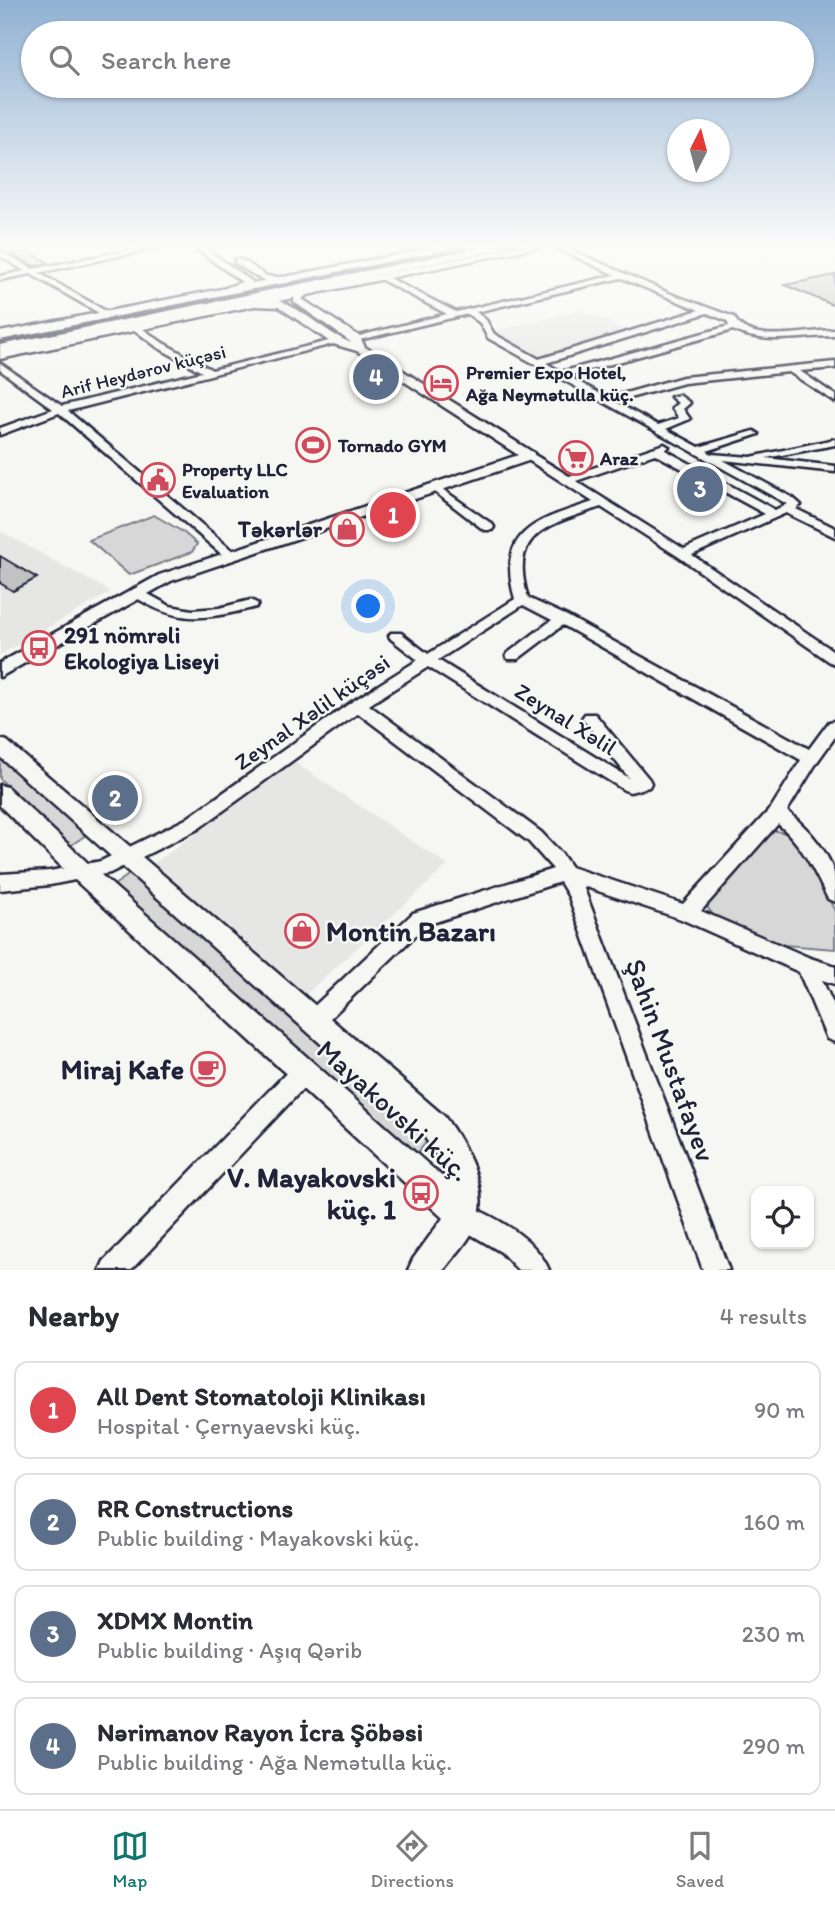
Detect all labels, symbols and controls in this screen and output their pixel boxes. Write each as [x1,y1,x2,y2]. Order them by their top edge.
search box [21,21,814,98]
icon: search [45,41,83,79]
text: Search here [101,44,231,76]
north arrow [667,119,730,182]
street label: Arif Heydərov küçəsi [58,340,228,403]
pin: 4 [353,351,399,403]
place label: Premier Expo Hotel, Ağa Neymətulla küç. [465,361,634,406]
hotel icon: Premier Expo Hotel, Ağa Neymətulla küç. [422,364,460,402]
sports icon: Tornado GYM [294,426,332,464]
place label: Tornado GYM [337,434,447,457]
supermarket icon: Araz [557,439,595,477]
place label: Araz [599,447,639,470]
place label: Property LLC Evaluation [182,458,288,503]
public building icon: Property LLC Evaluation [139,461,177,499]
pin: 3 [677,463,723,515]
pin: 1 [370,489,416,541]
shop icon: Təkərlər [328,510,366,548]
place label: Təkərlər [237,515,323,543]
your location [351,589,385,623]
place label: 291 nömrəli Ekologiya Liseyi [64,621,219,675]
bus stop icon: 291 nömrəli Ekologiya Liseyi [20,629,58,667]
street label: Zeynal Xəlil küçəsi [229,648,395,776]
street label: Zeynal Xəlil [510,677,623,762]
pin: 2 [92,772,138,824]
shop icon: Montin Bazarı [283,912,321,950]
place label: Montin Bazarı [326,914,496,948]
street label: Şahin Mustafayev [619,954,723,1166]
street label: Mayakovski küç. [310,1032,478,1188]
cafe icon: Miraj Kafe [189,1050,227,1088]
place label: Miraj Kafe [61,1052,184,1086]
place label: V. Mayakovski küç. 1 [227,1160,396,1226]
bus stop icon: V. Mayakovski küç. 1 [402,1174,440,1212]
map controls [751,1186,814,1249]
button: locate [751,1186,814,1249]
text: Nearby [28,1297,119,1334]
text: 4 results [720,1302,807,1330]
text: All Dent Stomatoloji Klinikası [97,1380,426,1412]
text: 1 [48,1396,58,1424]
text: 90 m [754,1396,805,1424]
text: Hospital · Çernyaevski küç. [97,1412,360,1440]
text: RR Constructions [97,1492,293,1524]
text: 2 [47,1508,59,1536]
text: 160 m [743,1508,805,1536]
text: Public building · Mayakovski küç. [97,1524,419,1552]
text: XDMX Montin [97,1604,253,1636]
text: 3 [47,1620,59,1648]
text: 230 m [742,1620,805,1648]
text: Public building · Aşıq Qərib [97,1636,362,1664]
text: Nərimanov Rayon İcra Şöbəsi [97,1716,423,1748]
text: 4 [46,1732,60,1760]
text: 290 m [742,1732,805,1760]
text: Public building · Ağa Nemətulla küç. [97,1748,452,1776]
tab: Map [111,1827,149,1892]
tab: Directions [370,1827,454,1892]
tab: Saved [676,1827,724,1892]

